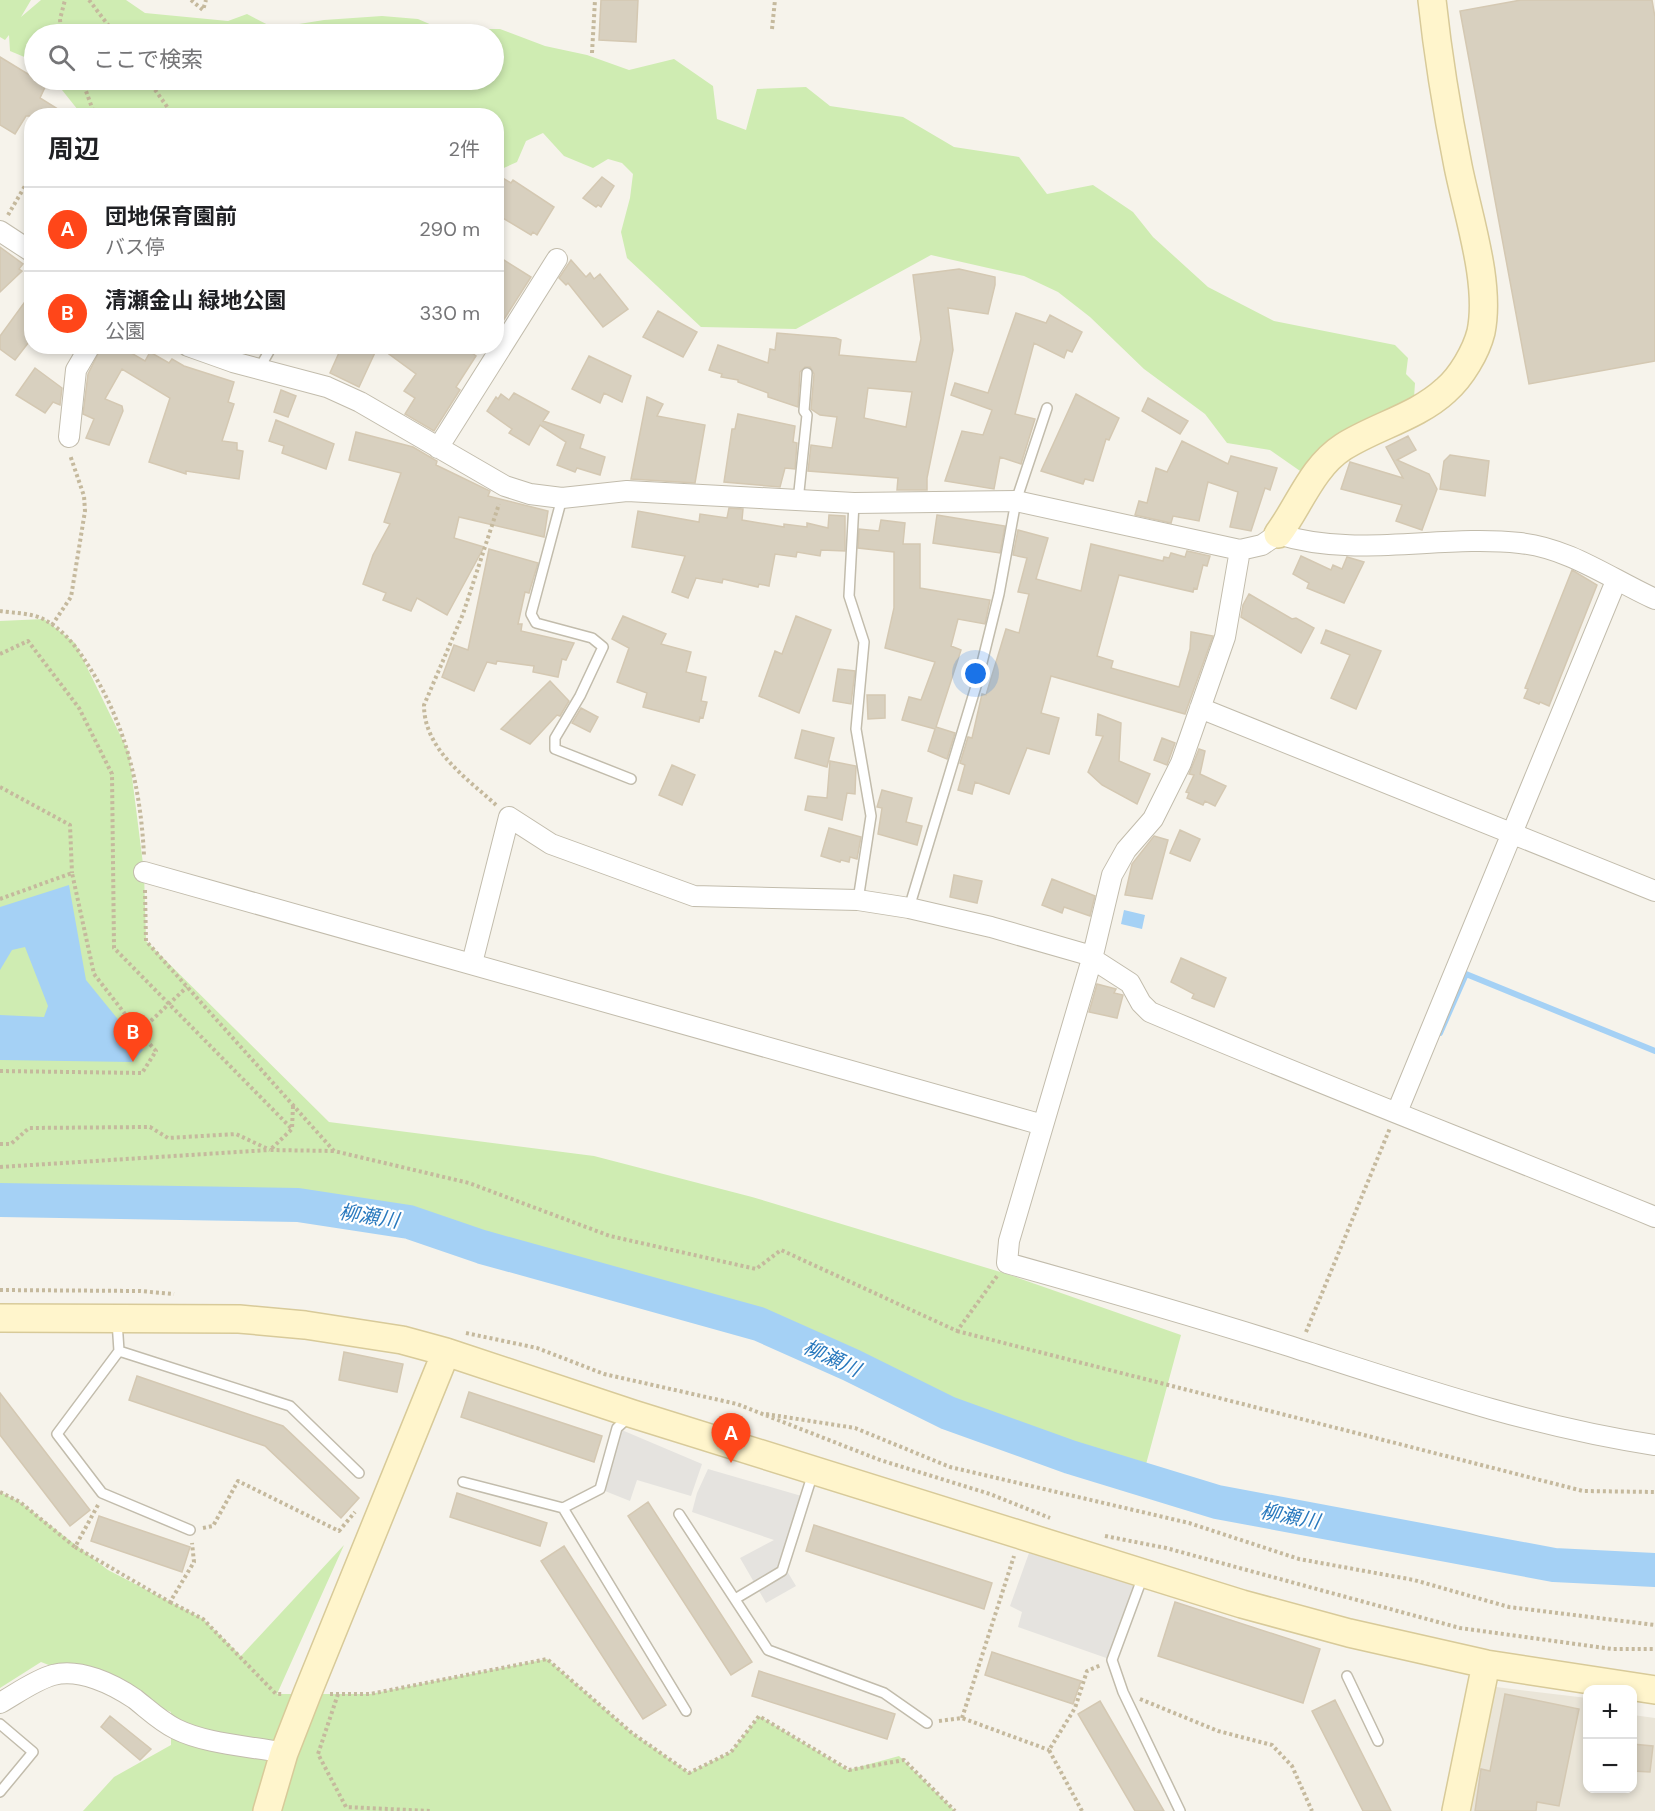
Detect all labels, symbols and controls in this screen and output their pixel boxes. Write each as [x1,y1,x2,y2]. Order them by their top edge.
search box [24,24,504,90]
icon: search [45,41,78,74]
text: ここで検索 [93,45,203,74]
text: 周辺 [48,132,100,166]
text: 2件 [448,136,480,162]
text: 団地保育園前 [105,202,237,231]
text: A [60,216,75,242]
text: 290 m [419,216,480,242]
text: バス停 [105,234,165,260]
text: 清瀬金山 緑地公園 [105,286,286,315]
text: B [61,300,74,326]
text: 330 m [420,300,480,326]
text: 公園 [105,318,145,344]
your location [961,659,990,688]
pin: B [114,1012,152,1062]
water label: 柳瀬川 [337,1198,403,1234]
water label: 柳瀬川 [799,1334,866,1383]
pin: A [712,1414,750,1463]
water label: 柳瀬川 [1258,1498,1324,1535]
map controls [1583,1685,1637,1793]
button: + [1583,1685,1637,1739]
button: − [1583,1739,1637,1793]

